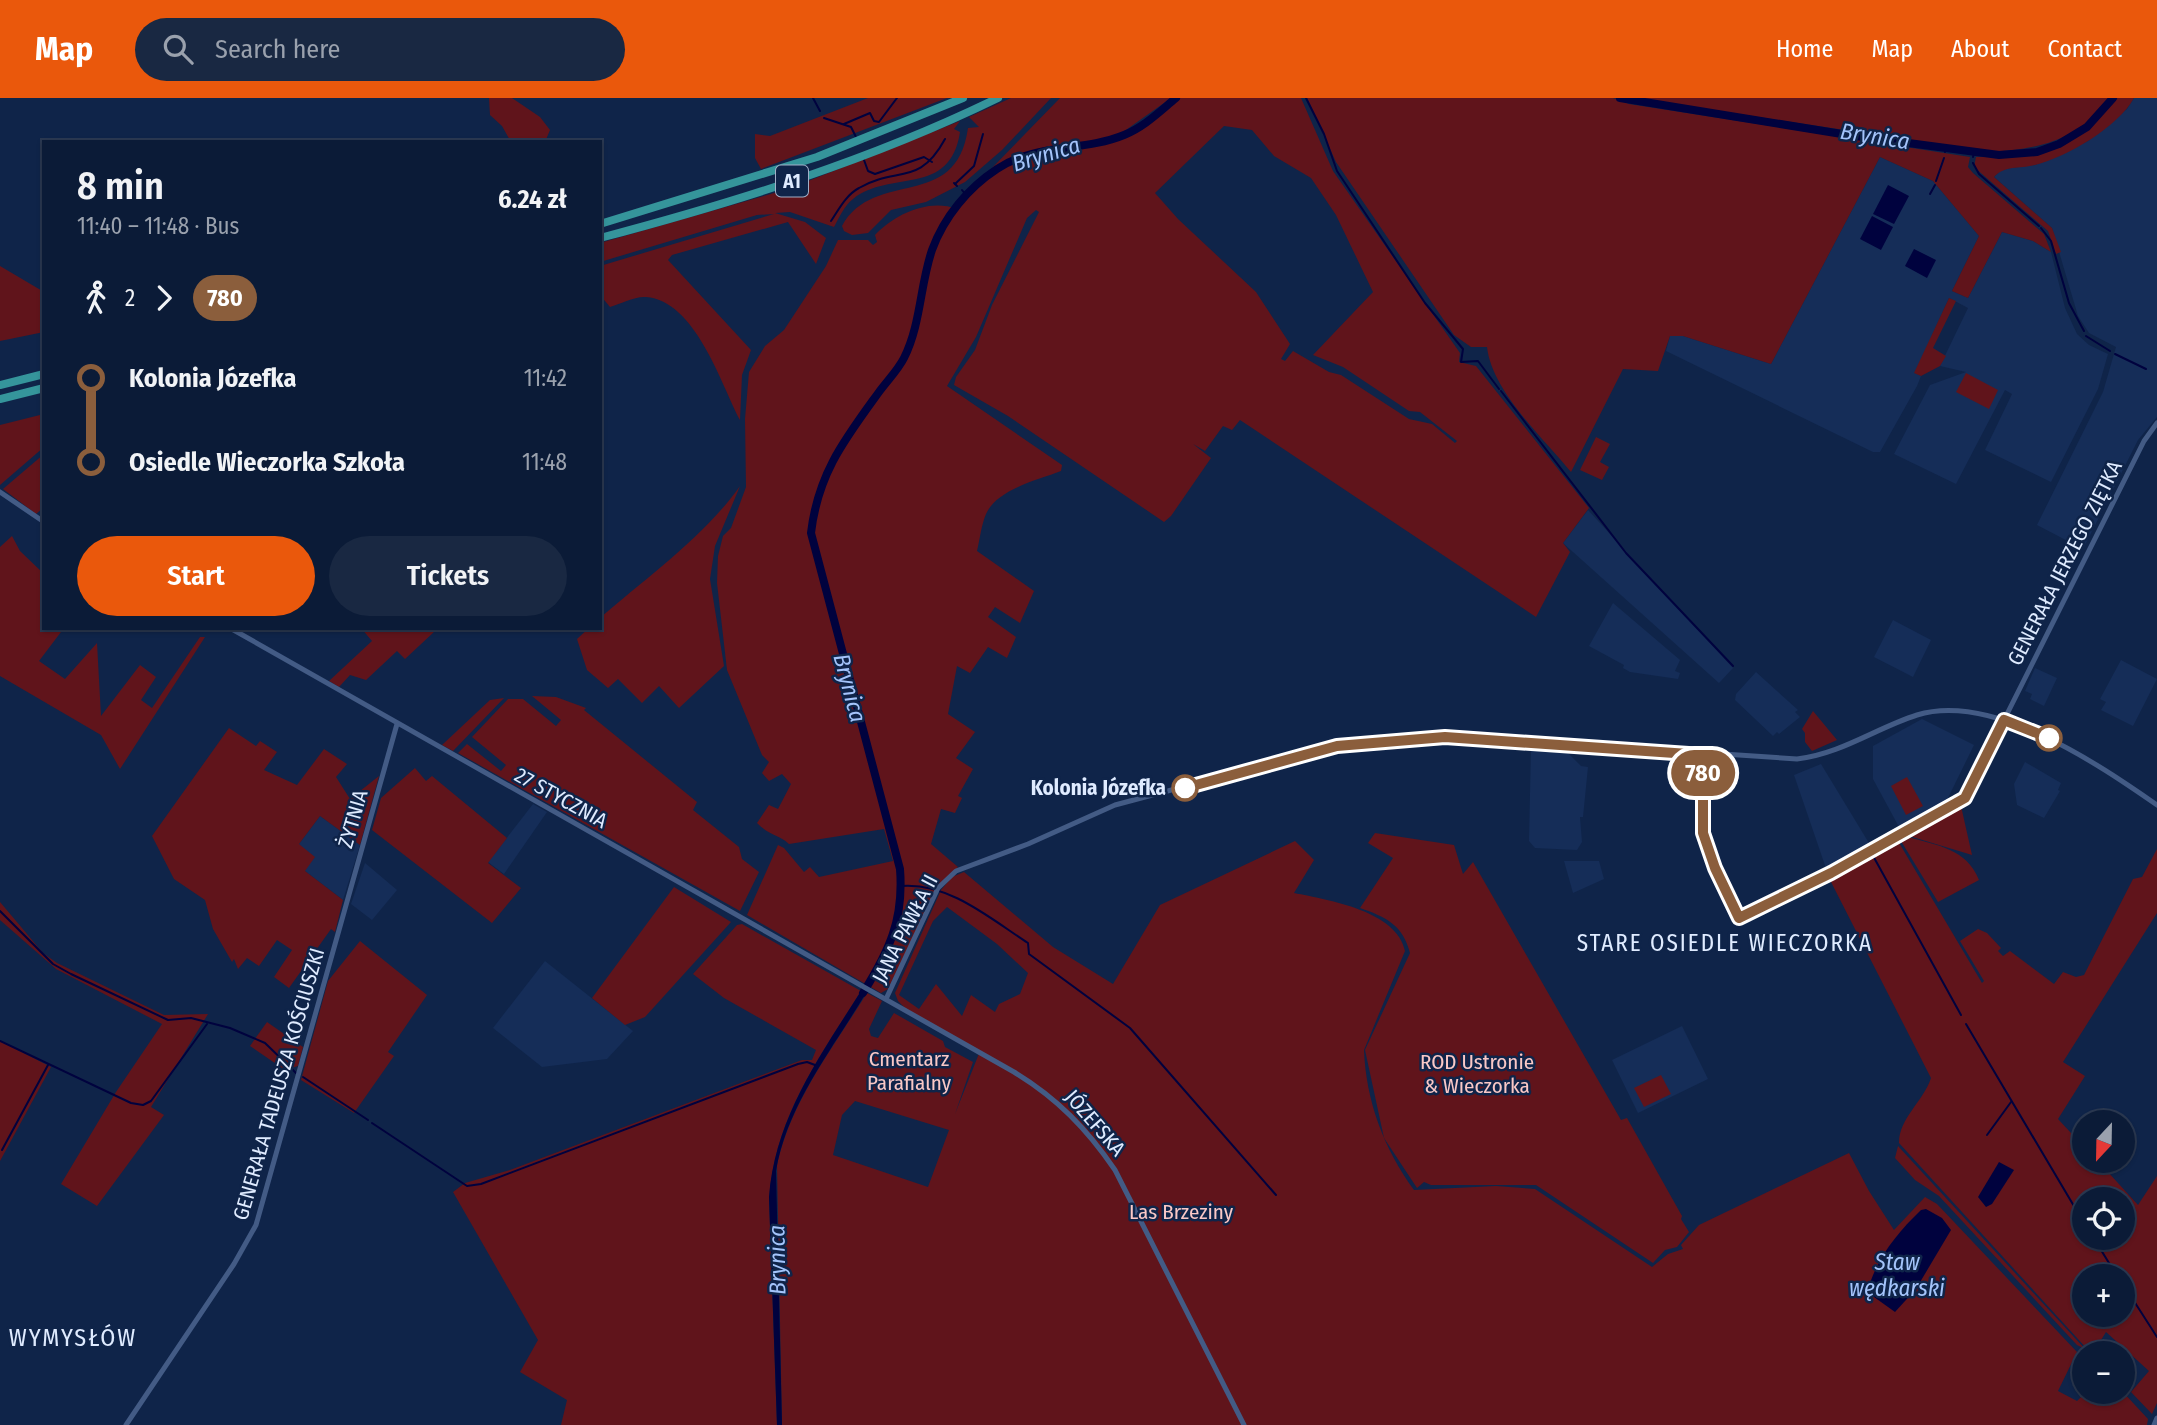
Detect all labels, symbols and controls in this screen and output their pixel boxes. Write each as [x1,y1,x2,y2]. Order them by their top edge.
search box [135,18,625,81]
text: Map [35,29,93,69]
icon: search [159,30,197,68]
text: Search here [215,34,340,65]
text: Home [1776,35,1833,63]
text: Map [1871,35,1913,63]
text: About [1951,35,2009,63]
text: Contact [2047,35,2122,63]
water label: Brynica [1838,117,1912,155]
water label: Brynica [1008,130,1084,178]
text: 8 min [77,163,164,209]
road number: A1 [776,166,808,197]
text: 6.24 zł [498,184,567,215]
text: 11:40 – 11:48 · Bus [77,212,239,240]
icon: walk [77,279,115,317]
icon: forward [145,279,183,317]
text: 2 [125,284,135,312]
text: 780 [207,284,243,312]
text: Kolonia Józefka [129,363,296,394]
text: 11:42 [524,364,567,392]
text: Osiedle Wieczorka Szkoła [129,447,405,478]
text: 11:48 [522,448,567,476]
street label: GENERAŁA JERZEGO ZIĘTKA [2002,456,2128,670]
button: Start [77,536,315,616]
button: Tickets [329,536,567,616]
water label: Brynica [827,651,873,725]
unlabelled marker [2036,725,2062,751]
line badge: 780 [1663,750,1743,796]
text: 780 [1685,759,1721,787]
street label: 27 STYCZNIA [510,762,612,834]
place label: Kolonia Józefka [1031,775,1166,801]
marker: Kolonia Józefka [1172,775,1198,801]
street label: ŻYTNIA [332,787,374,851]
street label: JANA PAWŁA II [866,870,944,988]
district label: STARE OSIEDLE WIECZORKA [1577,929,1873,957]
street label: GENERAŁA TADEUSZA KOŚCIUSZKI [228,945,330,1223]
park label: Cmentarz Parafialny [867,1046,952,1096]
park label: ROD Ustronie & Wieczorka [1420,1049,1534,1099]
street label: JÓZEFSKA [1059,1084,1131,1162]
north arrow [2072,1110,2135,1172]
map controls [2072,1110,2135,1404]
button: locate [2072,1187,2135,1250]
park label: Las Brzeziny [1129,1199,1234,1225]
water label: Brynica [762,1225,792,1295]
water label: Staw wędkarski [1849,1248,1945,1302]
button: + [2072,1264,2135,1327]
district label: WYMYSŁÓW [9,1324,137,1352]
button: − [2072,1341,2135,1404]

